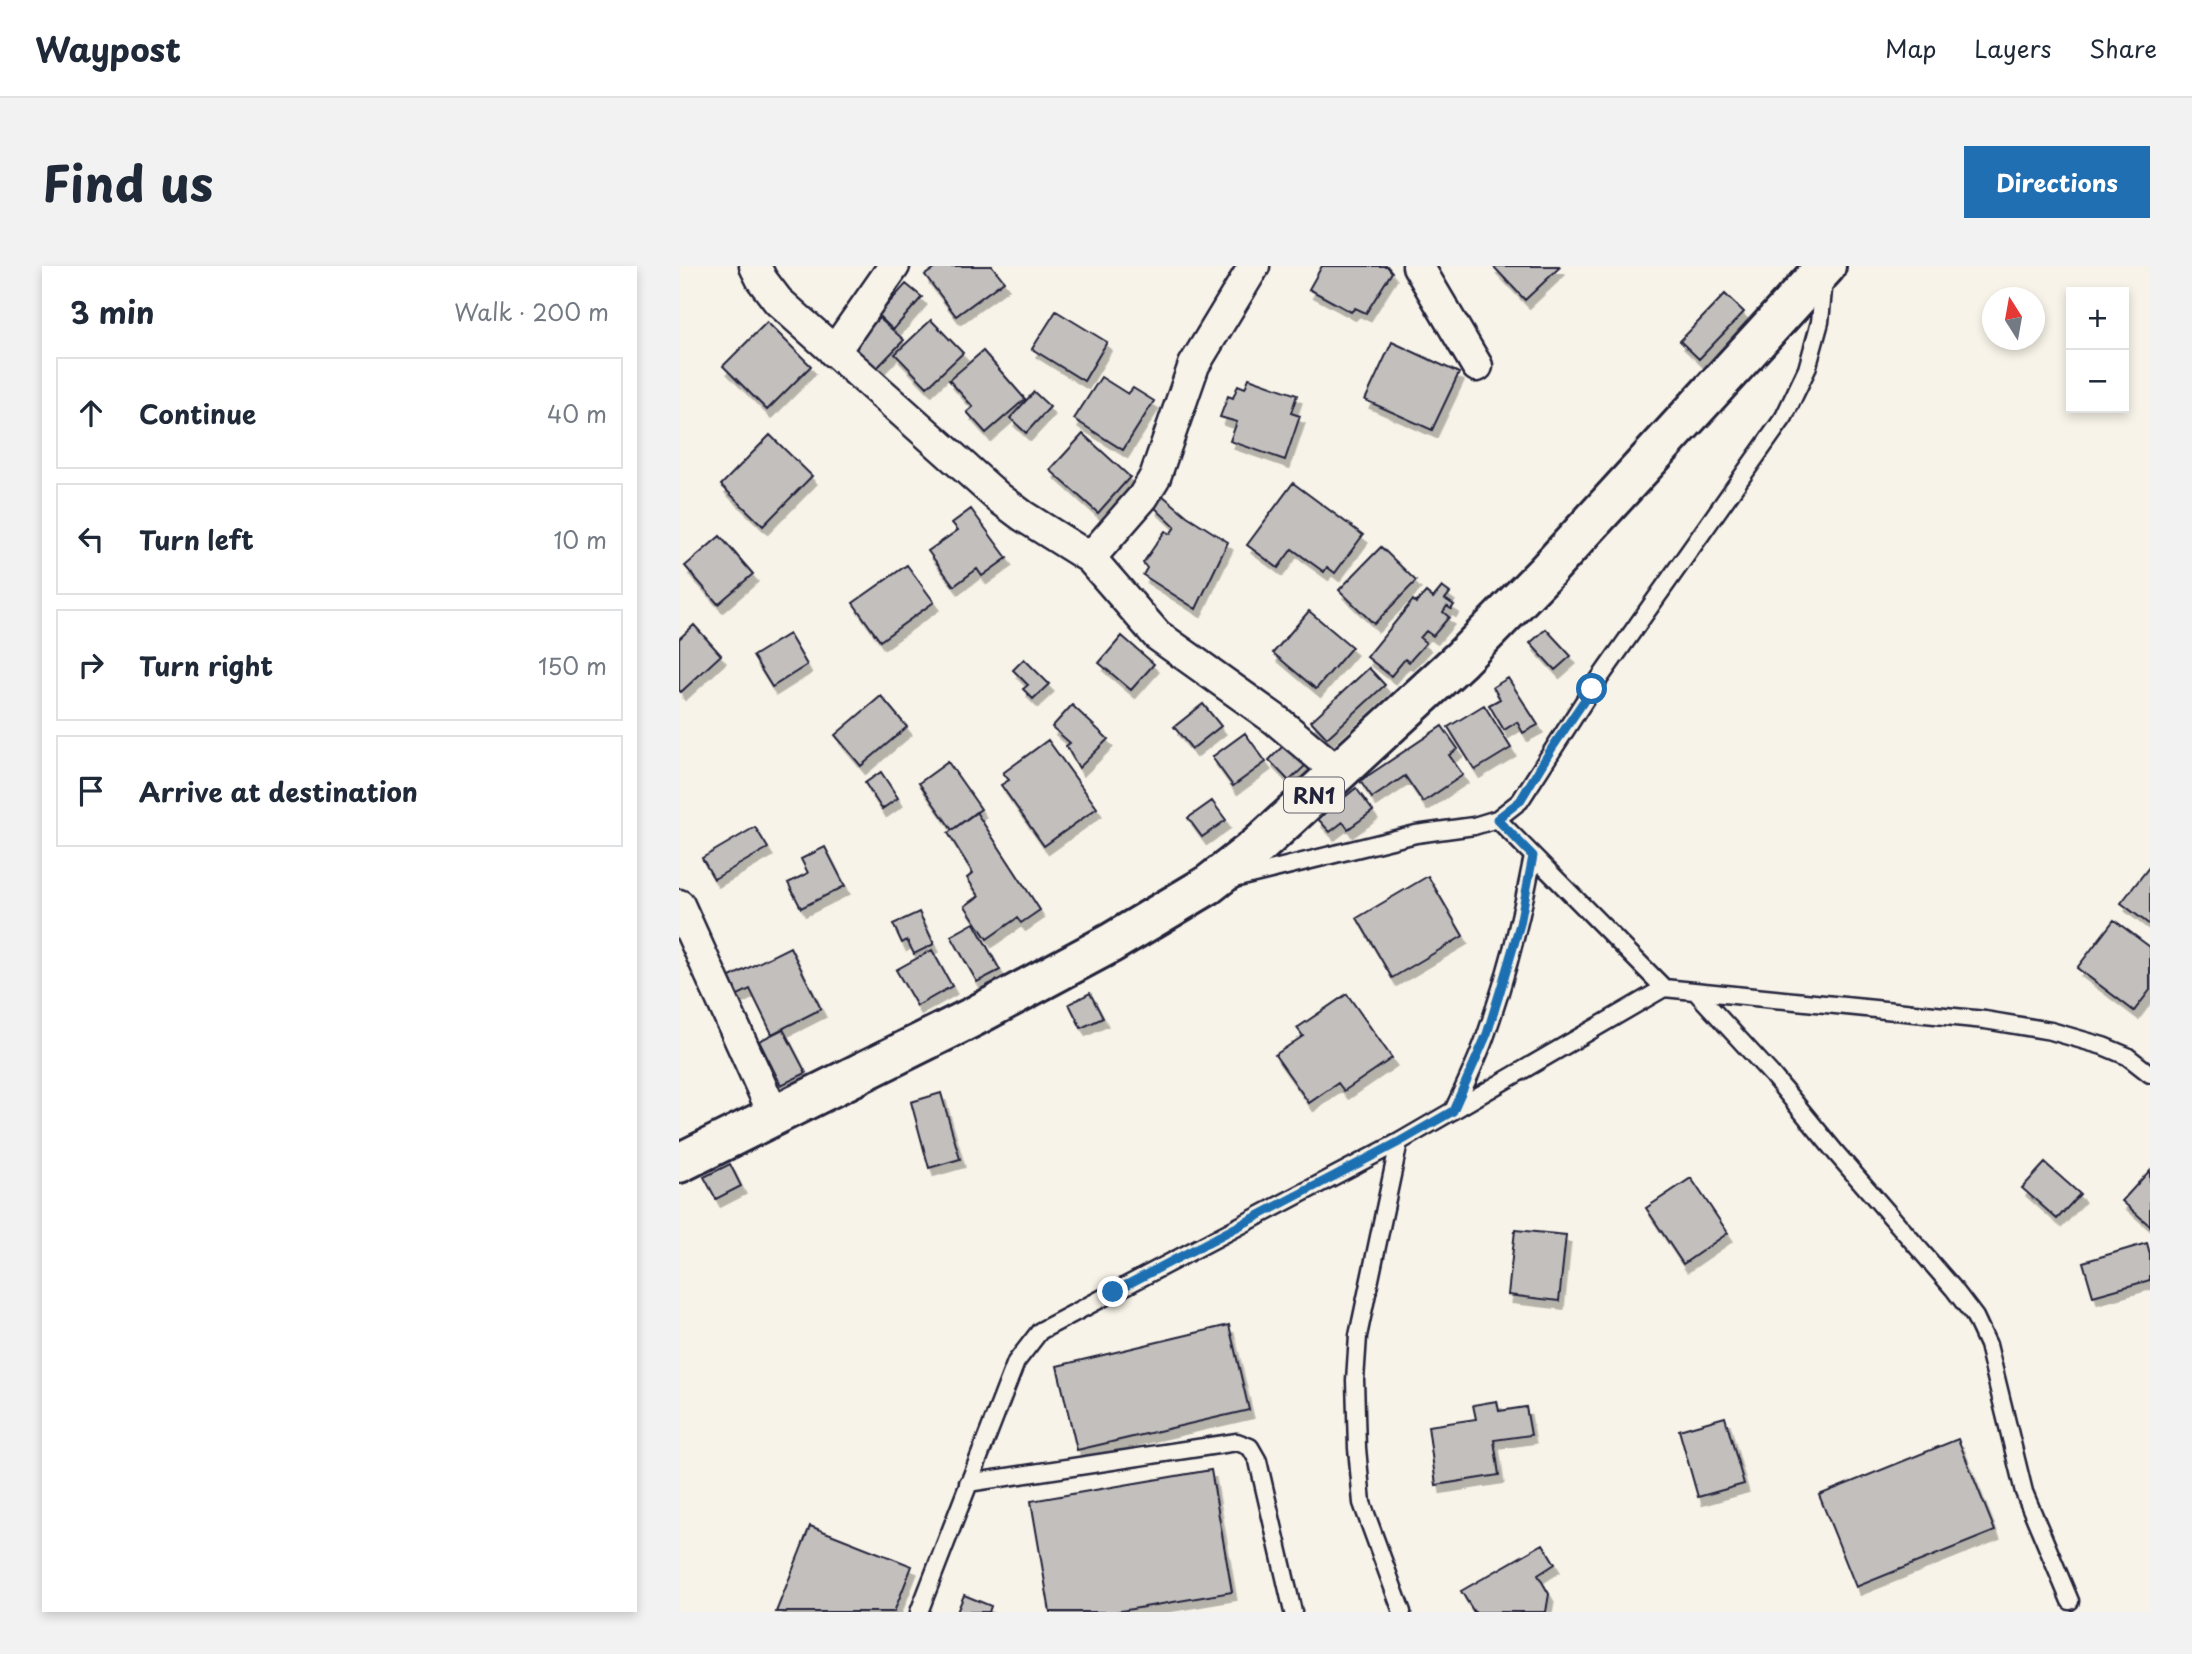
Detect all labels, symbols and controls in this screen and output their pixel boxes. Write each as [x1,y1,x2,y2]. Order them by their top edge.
text: Waypost [35,23,181,73]
text: Map [1885,30,1936,66]
text: Layers [1974,30,2051,66]
text: Share [2089,30,2157,66]
text: Find us [42,145,213,219]
button: Directions [1964,146,2150,218]
north arrow [1982,287,2045,350]
map controls [2066,287,2129,413]
button: + [2066,287,2129,350]
text: 3 min [70,289,155,334]
text: Walk · 200 m [454,294,609,329]
button: − [2066,350,2129,413]
icon: ahead [72,394,110,432]
text: Continue [139,394,256,433]
text: 40 m [547,396,607,431]
icon: left [72,520,110,558]
text: Turn left [139,520,254,559]
text: 10 m [553,522,607,557]
icon: right [72,646,110,684]
text: Turn right [139,646,273,685]
text: 150 m [538,648,607,683]
route start [1576,673,1607,704]
icon: arrive [72,772,110,810]
text: Arrive at destination [139,772,418,811]
road number: RN1 [1284,778,1344,812]
route end [1097,1276,1128,1307]

